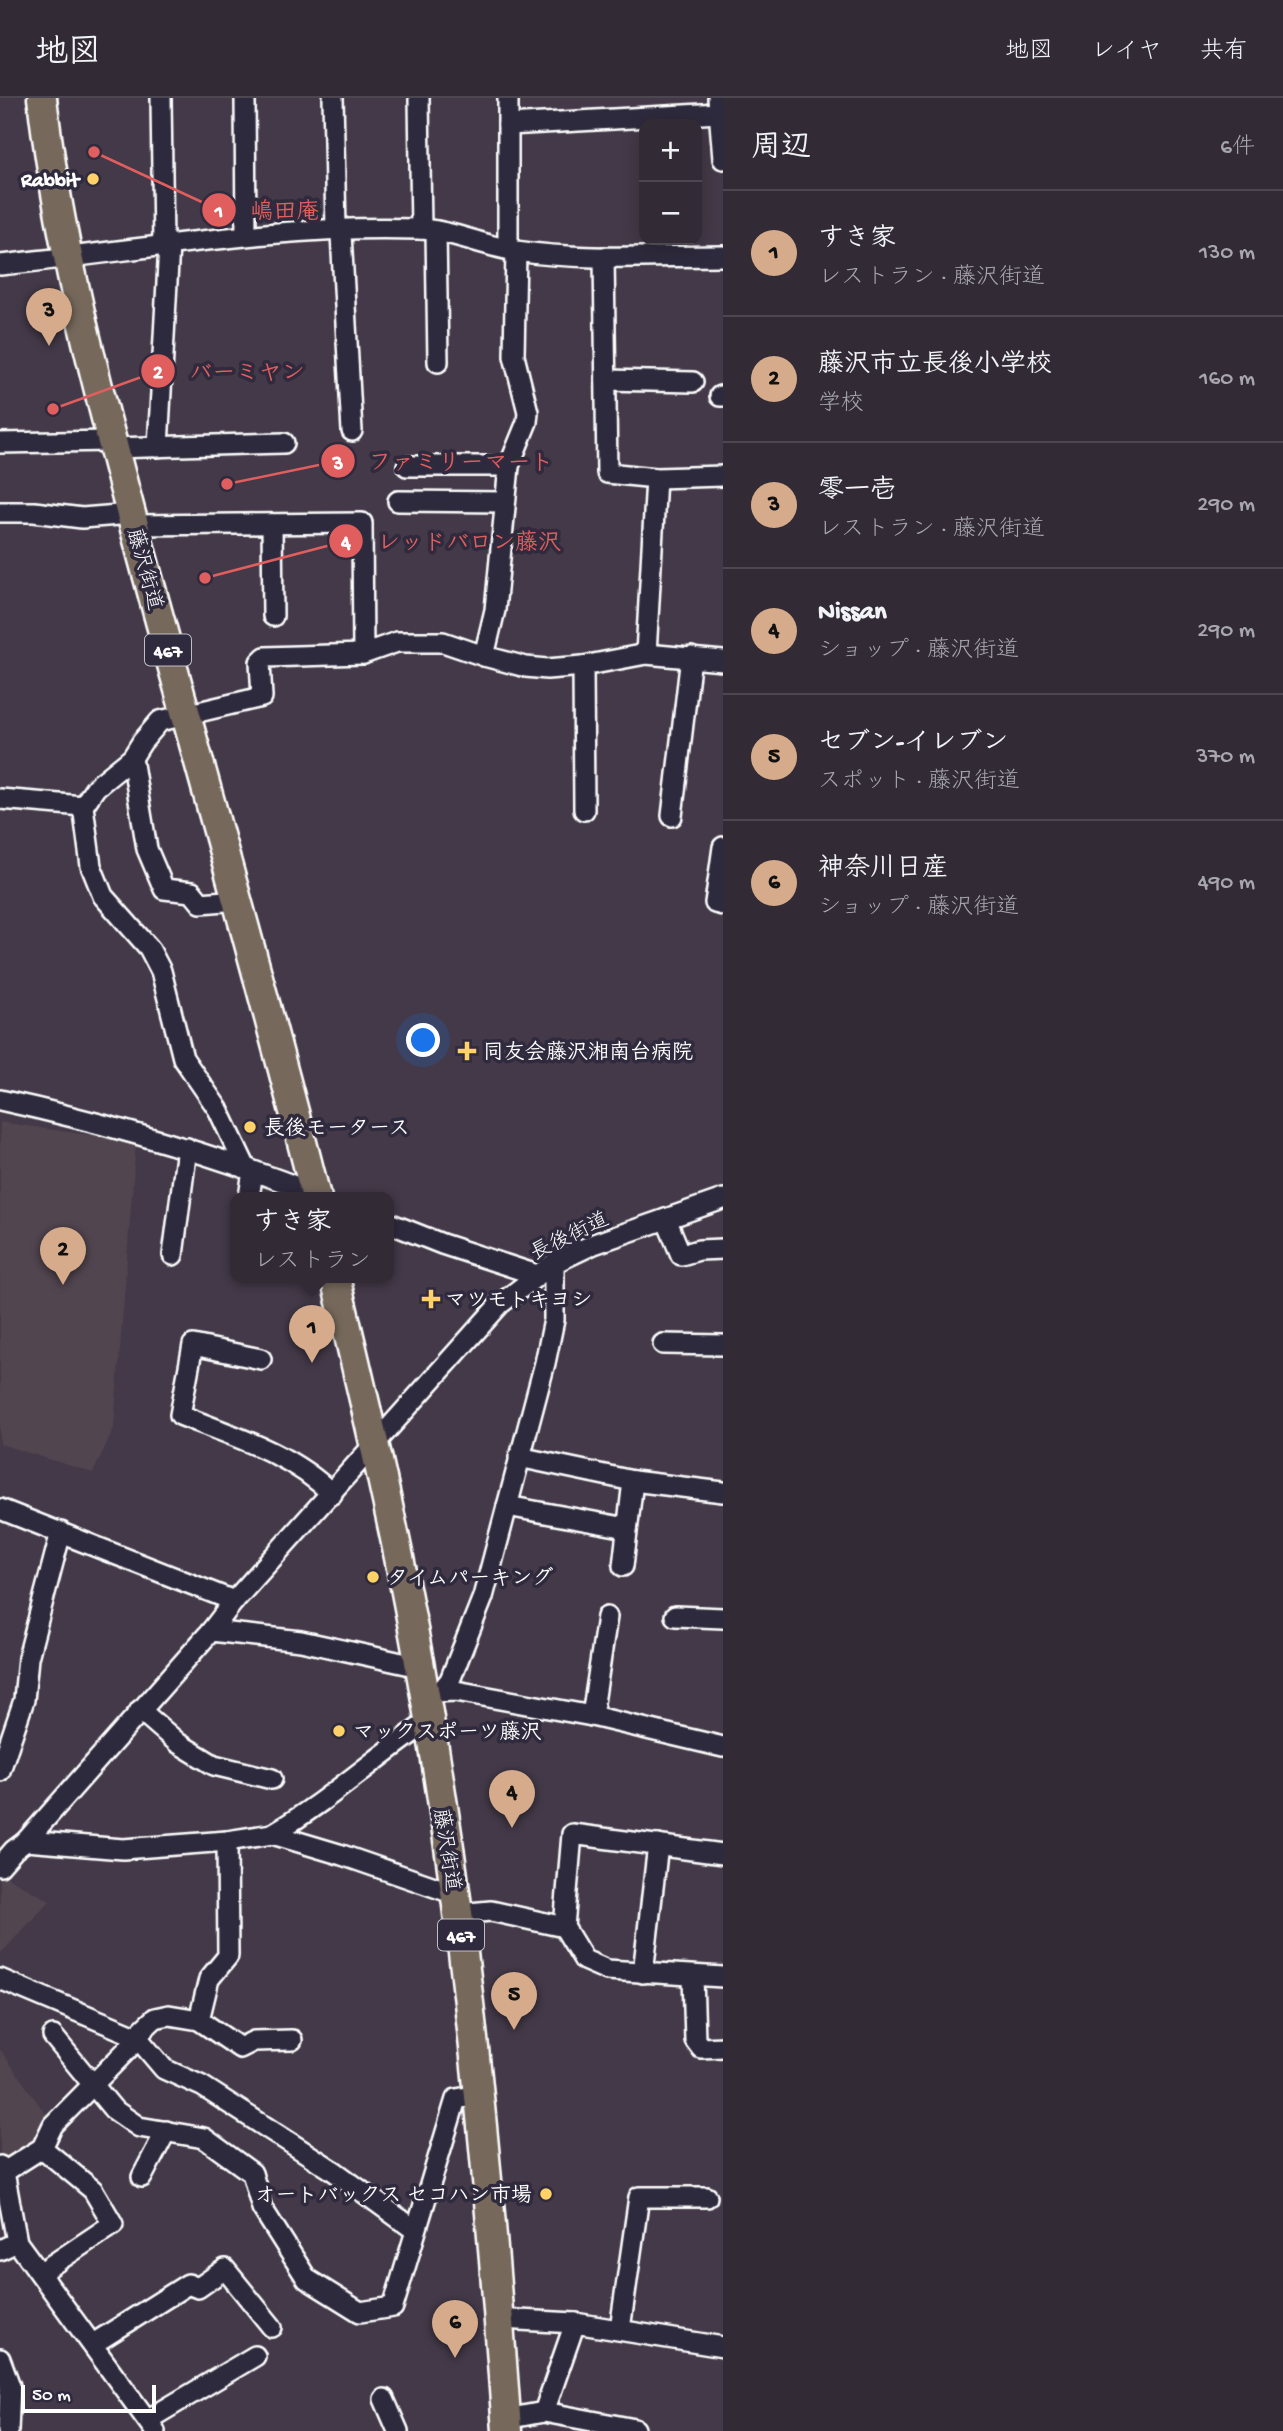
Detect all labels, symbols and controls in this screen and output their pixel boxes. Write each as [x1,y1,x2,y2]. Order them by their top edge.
text: 地図 [35,36,101,74]
text: 地図 [1005,38,1053,67]
text: レイヤ [1091,38,1162,67]
text: 共有 [1200,38,1248,67]
map controls [639,119,702,245]
button: + [639,119,702,182]
text: 周辺 [751,132,811,167]
text: 6件 [1220,135,1255,162]
place label: Rabbit [20,170,81,195]
marker: Rabbit [85,171,101,187]
button: − [639,182,702,245]
callout: 嶋田庵 [202,188,334,232]
text: 嶋田庵 [251,198,320,227]
text: 1 [214,201,223,226]
text: すき家 [818,225,896,256]
text: 1 [769,240,779,267]
text: 130 m [1199,240,1255,267]
text: レストラン · 藤沢街道 [818,265,1045,292]
pin: 3 [26,288,72,346]
callout: バーミヤン [140,349,318,393]
text: 藤沢市立長後小学校 [818,351,1052,382]
text: バーミヤン [189,361,305,388]
text: 2 [153,362,164,387]
text: 2 [768,366,780,393]
text: 160 m [1199,366,1255,393]
text: 学校 [818,391,864,418]
callout: ファミリーマート [320,439,567,483]
text: ファミリーマート [369,451,553,478]
text: 3 [332,453,344,478]
text: 零一壱 [818,477,896,508]
text: 3 [768,492,780,519]
text: 290 m [1197,492,1255,519]
text: レストラン · 藤沢街道 [818,517,1045,544]
callout: レッドバロン藤沢 [328,519,575,563]
street label: 藤沢街道 [120,526,167,614]
text: レッドバロン藤沢 [377,530,561,558]
text: 4 [340,532,352,557]
text: Nissan [818,598,887,629]
text: 4 [769,618,779,645]
text: 290 m [1197,618,1255,645]
road number: 467 [145,635,191,666]
text: ショップ · 藤沢街道 [818,638,1019,665]
text: セブン-イレブン [818,729,1008,760]
text: 5 [768,744,780,771]
text: 370 m [1196,744,1255,771]
text: スポット · 藤沢街道 [818,769,1020,796]
text: 神奈川日産 [818,855,948,886]
text: 6 [768,870,780,897]
text: 490 m [1198,870,1255,897]
text: ショップ · 藤沢街道 [818,895,1019,922]
your location [406,1023,440,1057]
place label: 同友会藤沢湘南台病院 [483,1040,693,1067]
marker: 同友会藤沢湘南台病院 [457,1041,477,1061]
place label: 長後モータース [264,1117,410,1143]
marker: 長後モータース [242,1119,258,1135]
popup [230,1192,394,1283]
street label: 長後街道 [527,1208,614,1268]
text: すき家 [254,1209,332,1240]
pin: 2 [40,1227,86,1285]
text: レストラン [254,1249,370,1276]
place label: マツモトキヨシ [445,1290,592,1315]
marker: マツモトキヨシ [423,1291,439,1307]
pin: 1 [289,1305,335,1363]
place label: タイムパーキング [387,1566,553,1593]
marker: タイムパーキング [365,1569,381,1585]
place label: マックスポーツ藤沢 [353,1720,542,1747]
marker: マックスポーツ藤沢 [331,1723,347,1739]
pin: 4 [489,1770,535,1828]
street label: 藤沢街道 [426,1807,465,1894]
road number: 467 [438,1920,484,1951]
pin: 5 [491,1972,537,2030]
place label: オートバックス セコハン市場 [254,2183,532,2210]
marker: オートバックス セコハン市場 [538,2186,554,2202]
pin: 6 [432,2300,478,2358]
scale bar [21,2382,156,2414]
text: 50 m [32,2385,71,2408]

